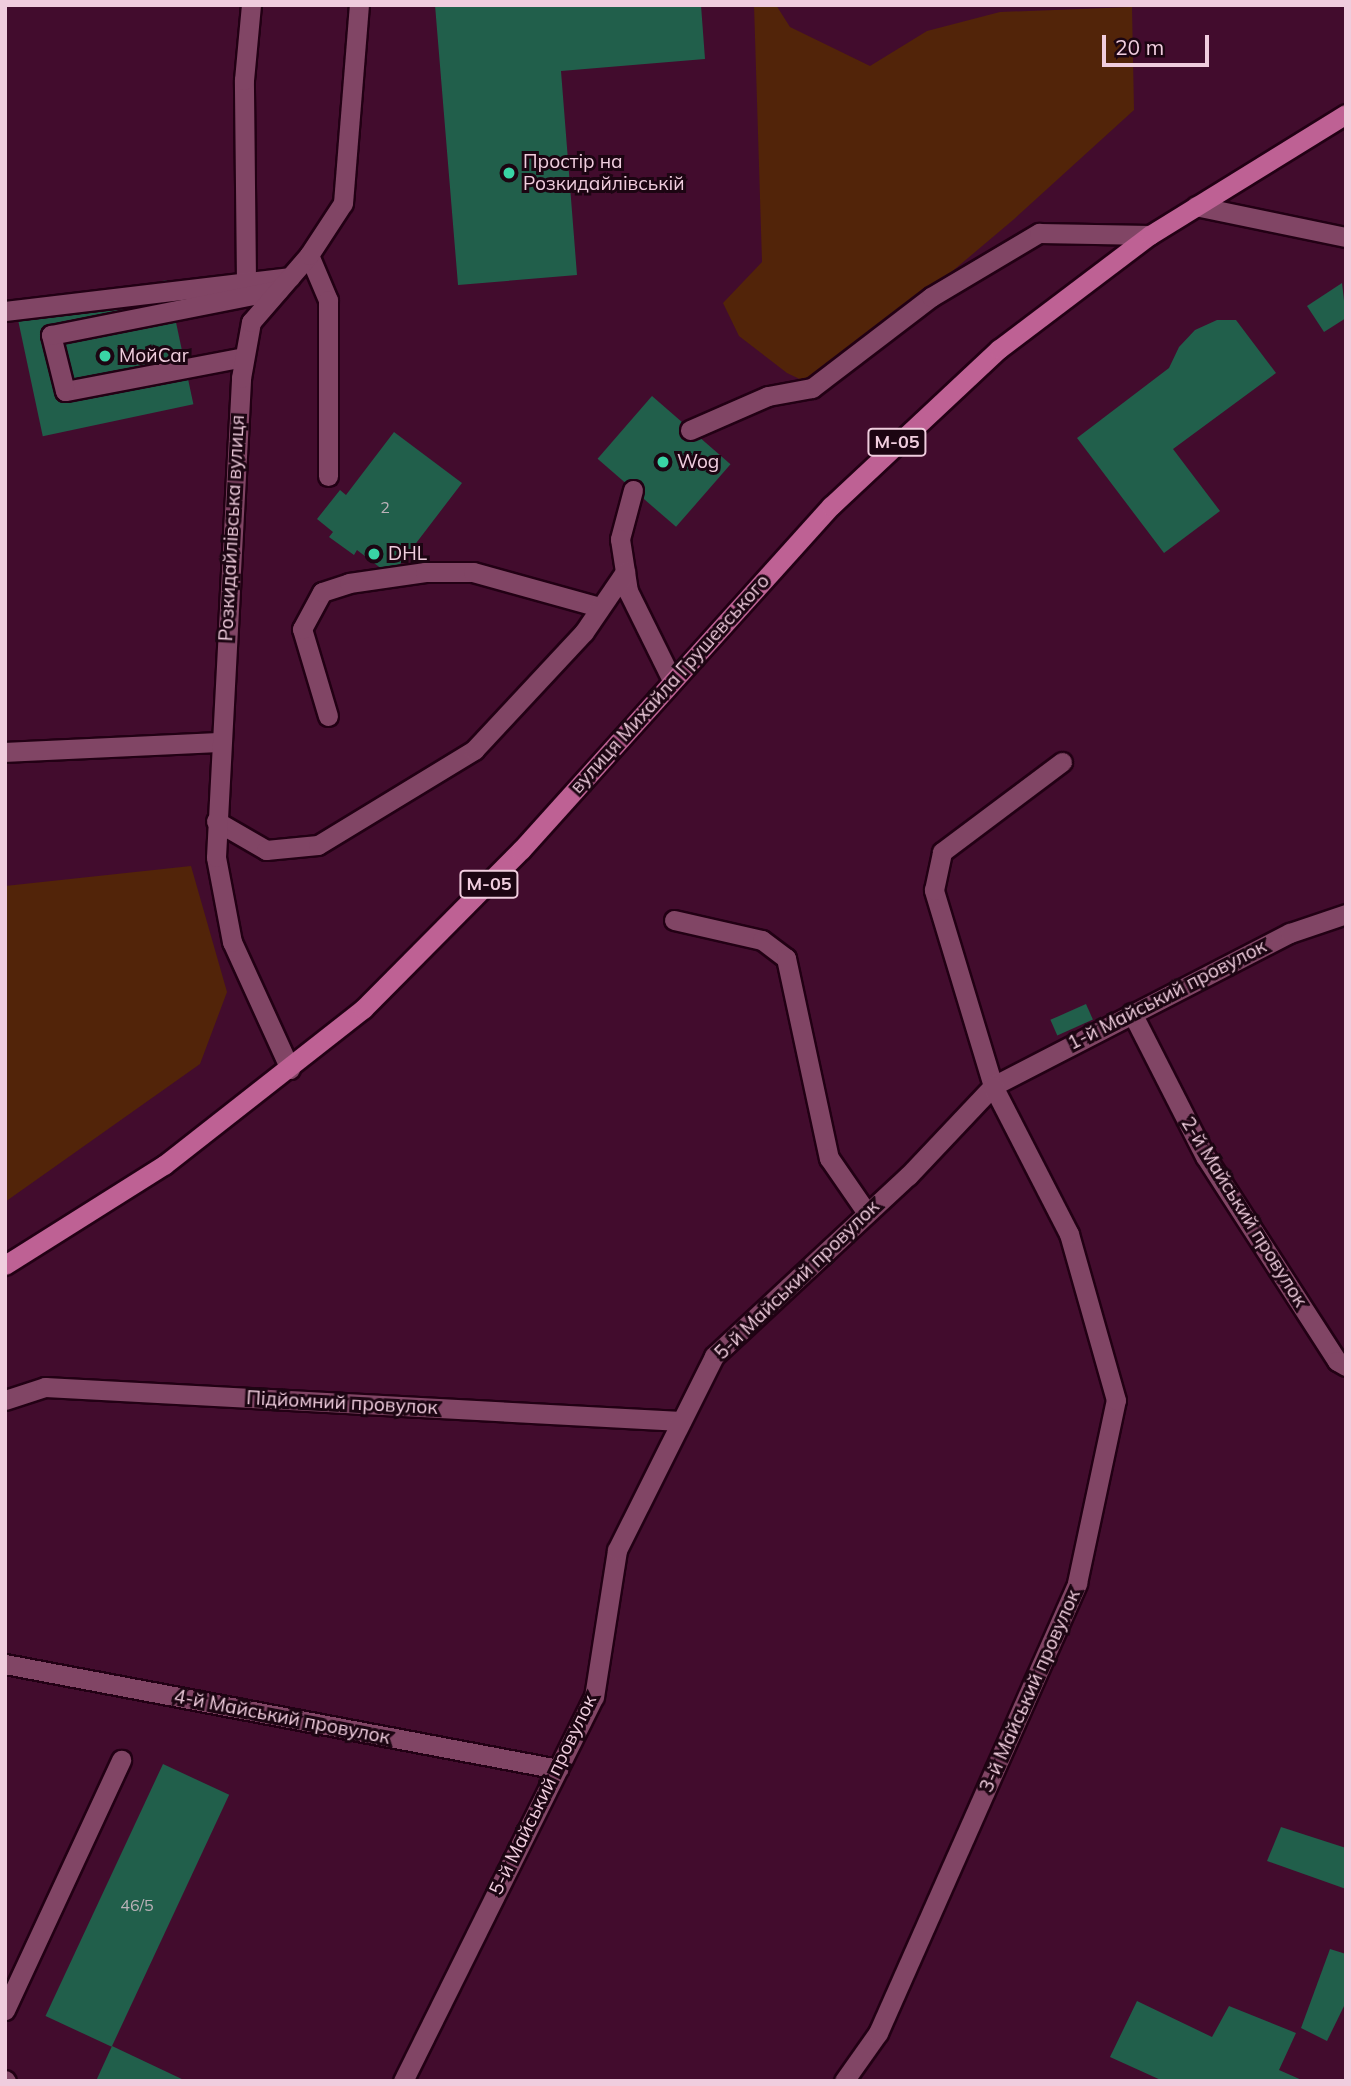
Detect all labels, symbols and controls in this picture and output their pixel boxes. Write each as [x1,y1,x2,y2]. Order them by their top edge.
scale bar [1106,21,1213,65]
text: 20 m [1115,34,1164,60]
place label: Простір на Розкидайлівській [523,151,684,195]
marker: Простір на Розкидайлівській [501,165,517,181]
place label: МойCar [119,345,189,367]
marker: МойCar [97,348,113,364]
street label: Розкидайлівська вулиця [215,414,249,642]
road number: М-05 [867,428,927,457]
place label: Wog [677,451,719,473]
marker: Wog [655,454,671,470]
house number: 2 [380,497,390,517]
place label: DHL [388,543,427,565]
marker: DHL [366,546,382,562]
street label: вулиця Михайла Грушевського [566,570,774,798]
road number: М-05 [459,870,519,898]
street label: 1-й Майський провулок [1064,935,1270,1055]
street label: 2-й Майський провулок [1176,1113,1312,1311]
street label: 5-й Майський провулок [710,1196,884,1364]
street label: Підйомний провулок [246,1387,438,1419]
street label: 3-й Майський провулок [975,1586,1085,1796]
street label: 4-й Майський провулок [172,1685,392,1749]
street label: 5-й Майський провулок [485,1691,601,1899]
house number: 46/5 [120,1895,154,1915]

